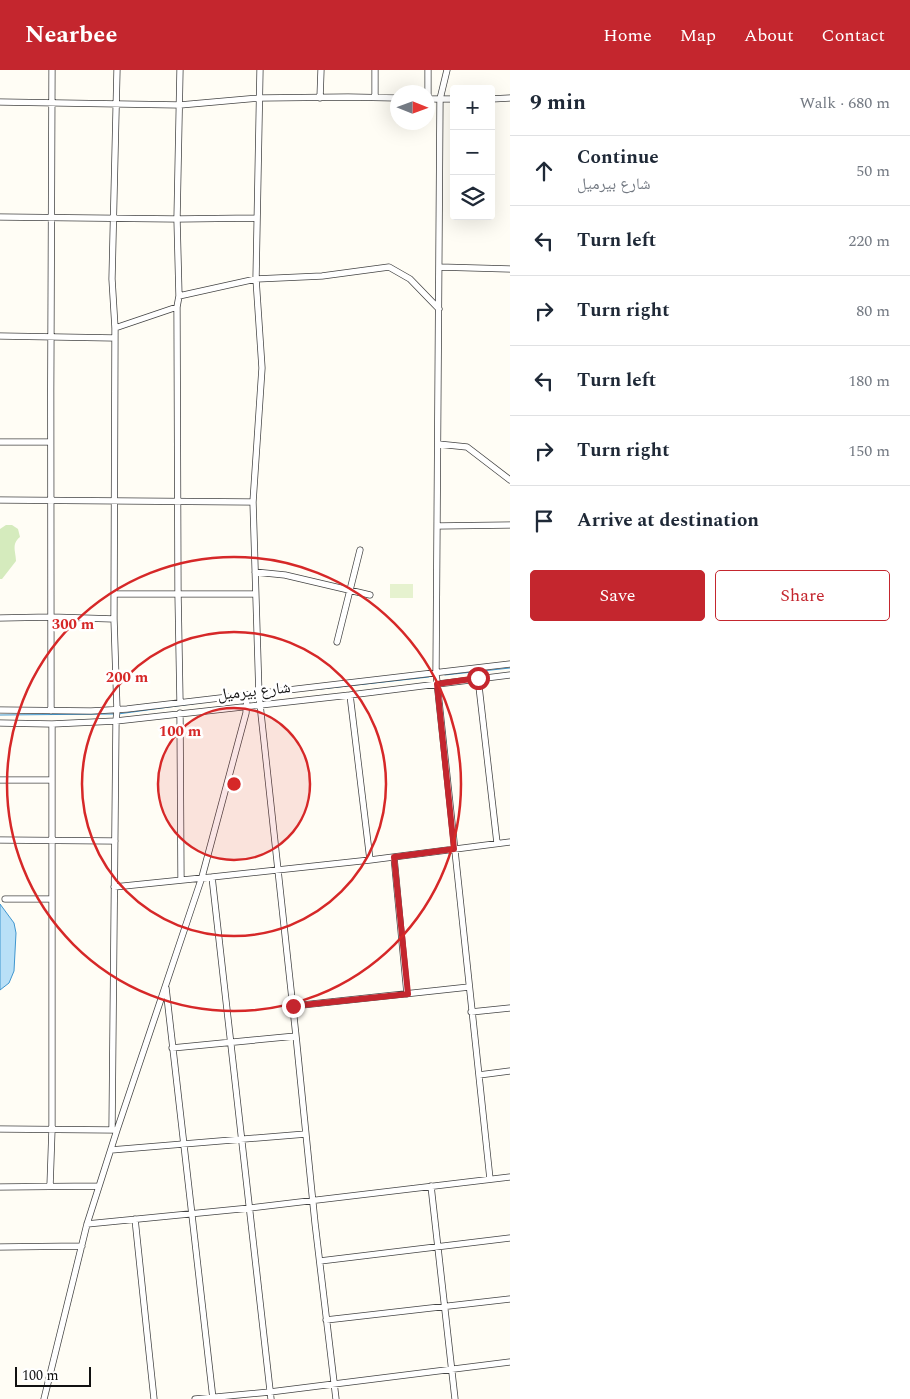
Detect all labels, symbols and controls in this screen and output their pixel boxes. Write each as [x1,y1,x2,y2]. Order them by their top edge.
text: Nearbee [25,17,117,53]
text: Home [603,22,652,49]
text: Map [680,22,716,49]
text: About [744,22,794,49]
text: Contact [822,22,885,49]
north arrow [390,85,435,130]
map controls [450,85,495,220]
button: + [450,85,495,130]
text: 9 min [530,87,586,119]
text: Walk · 680 m [799,91,890,115]
button: − [450,130,495,175]
text: Continue [577,143,659,172]
icon: ahead [530,157,558,185]
text: 50 m [856,159,890,183]
text: شارع بيرميل [577,172,651,196]
button: layers [450,175,495,220]
text: Turn left [577,226,656,255]
icon: left [530,227,558,255]
text: 220 m [848,229,890,253]
text: Turn right [577,296,670,325]
icon: right [530,297,558,325]
text: 80 m [856,299,890,323]
text: Turn left [577,366,656,395]
icon: left [530,367,558,395]
text: 180 m [848,369,890,393]
text: Turn right [577,436,670,465]
icon: right [530,437,558,465]
text: 150 m [848,439,890,463]
text: Arrive at destination [577,506,759,535]
icon: arrive [530,507,558,535]
button: Save [530,570,705,621]
button: Share [715,570,890,621]
text: 300 m [52,613,95,636]
text: 200 m [106,666,149,689]
route start [467,667,490,690]
street label: شارع بيرميل [216,675,292,707]
text: 100 m [159,720,202,743]
centre of rings [225,775,243,793]
route end [282,995,305,1018]
scale bar [15,1364,91,1387]
text: 100 m [22,1365,59,1386]

